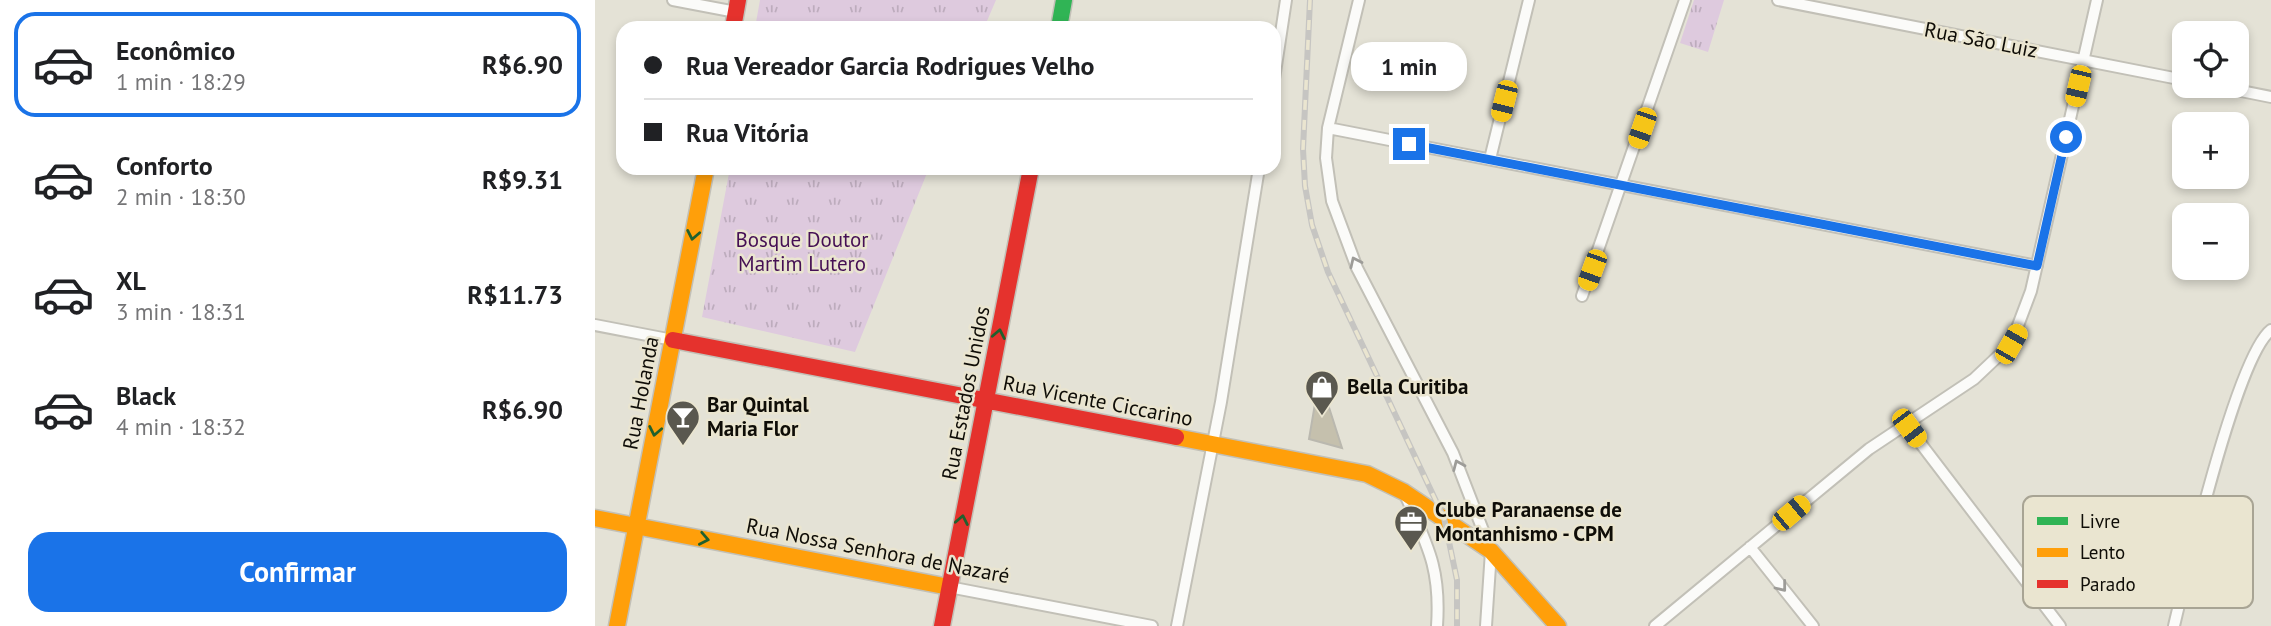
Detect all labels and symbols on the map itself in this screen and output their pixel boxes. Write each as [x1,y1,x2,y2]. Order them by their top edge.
street label: Rua São Luiz [1922,15,2040,64]
callout: 1 min [1351,43,1467,92]
car [2064,63,2093,109]
car [1489,78,1520,124]
car [1626,105,1659,151]
route start [2050,121,2082,153]
route end [1393,128,1425,160]
park label: Bosque Doutor Martim Lutero [736,226,868,277]
one-way arrow [686,229,701,241]
car [1575,247,1610,293]
one-way arrow [1349,257,1363,269]
street label: Rua Estados Unidos [935,304,996,482]
car [1992,321,2031,367]
one-way arrow [991,328,1006,339]
street label: Rua Holanda [616,334,665,452]
shop icon: Bella Curitiba [1303,368,1341,417]
street label: Rua Vicente Ciccarino [1001,369,1195,432]
place label: Bella Curitiba [1347,373,1468,400]
place label: Bar Quintal Maria Flor [707,391,809,442]
bar icon: Bar Quintal Maria Flor [664,398,702,447]
car [1888,405,1931,451]
one-way arrow [648,425,663,437]
one-way arrow [1452,459,1466,472]
car [1769,491,1814,535]
place label: Clube Paranaense de Montanhismo - CPM [1435,496,1622,547]
legend [2023,496,2253,608]
office icon: Clube Paranaense de Montanhismo - CPM [1392,503,1430,552]
text: Livre [2080,509,2120,533]
street label: Rua Nossa Senhora de Nazaré [744,512,1012,589]
one-way arrow [954,514,969,526]
one-way arrow [697,530,709,545]
text: Lento [2080,540,2125,564]
text: Parado [2080,572,2136,596]
one-way arrow [1773,579,1786,591]

